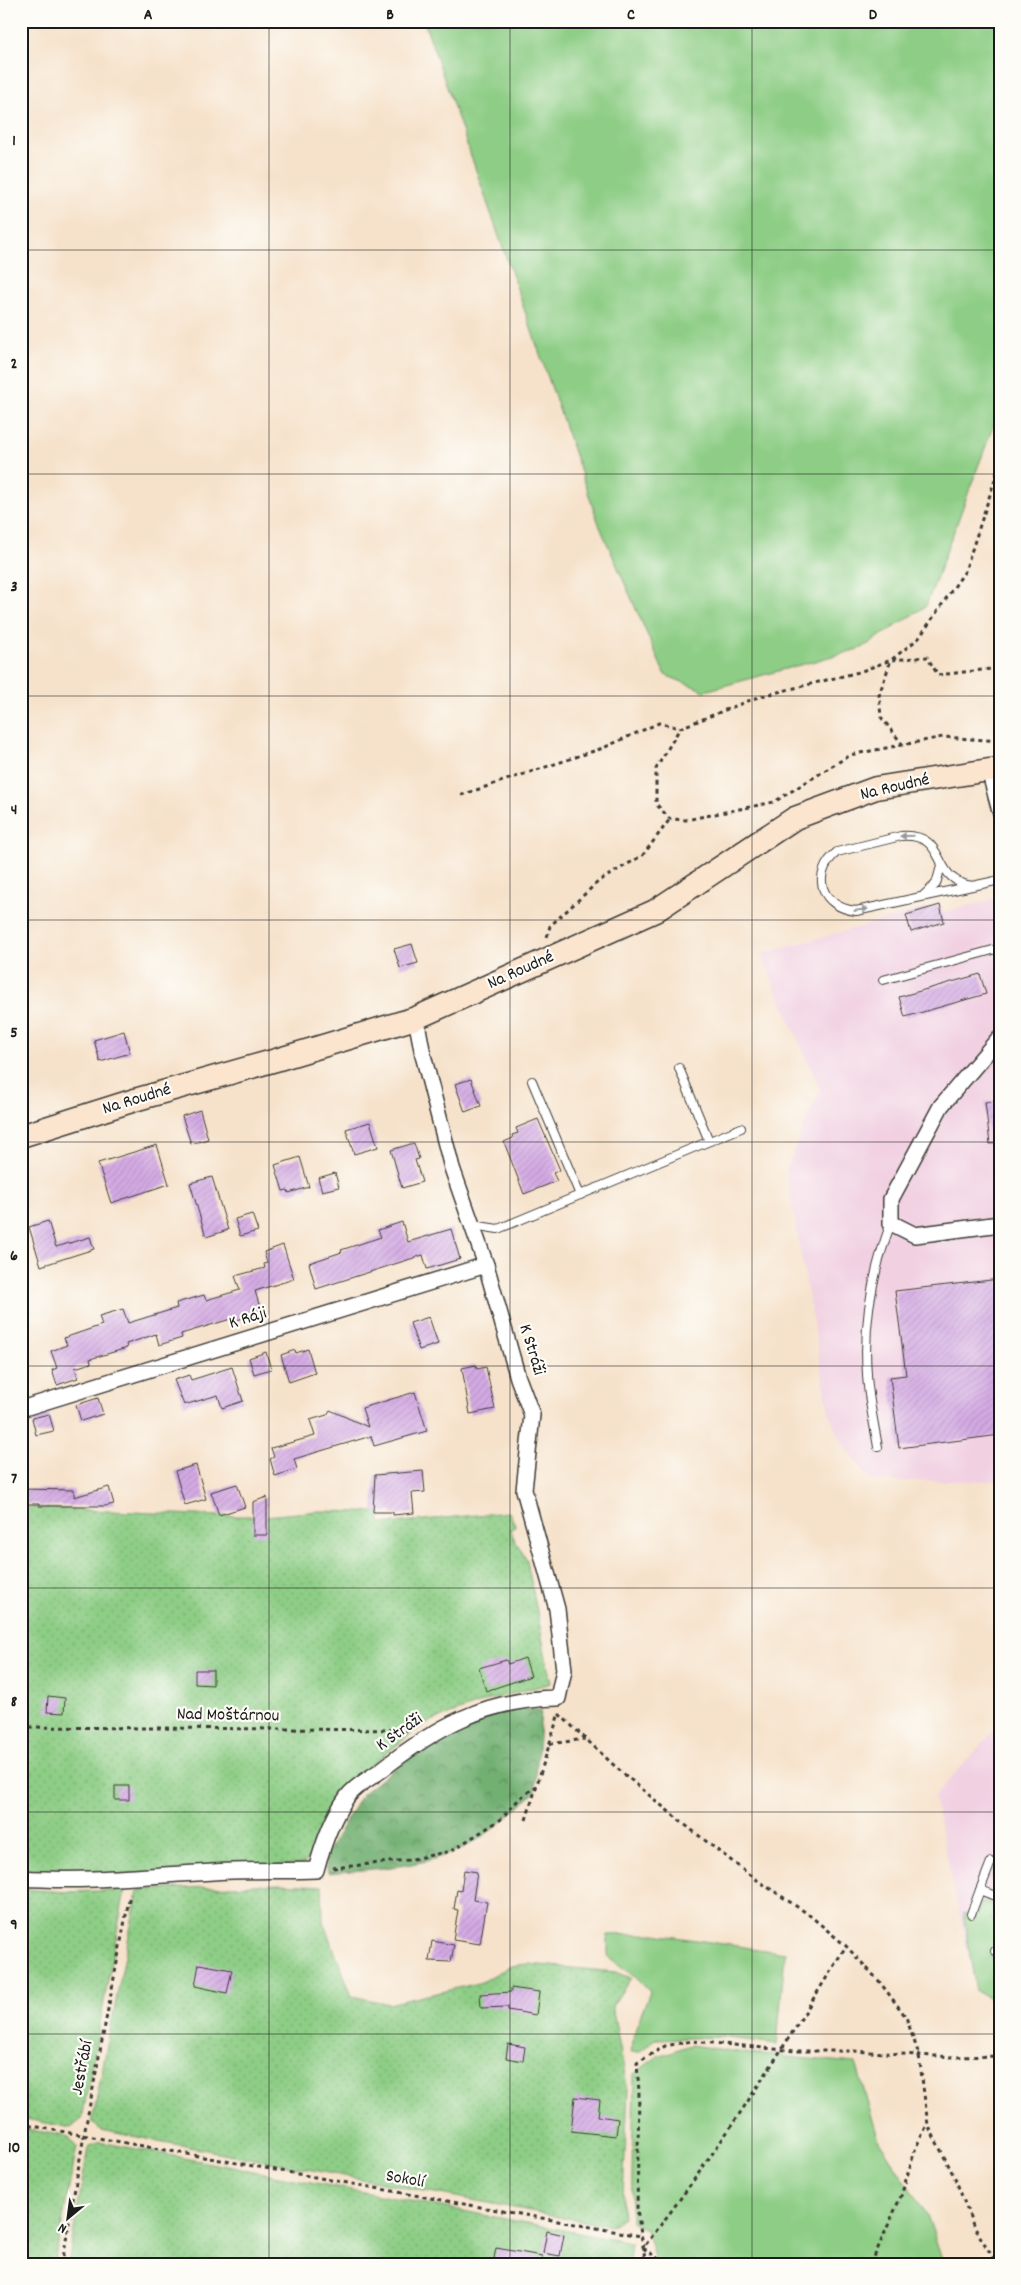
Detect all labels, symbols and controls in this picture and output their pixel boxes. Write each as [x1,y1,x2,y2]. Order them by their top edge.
text: A [144,4,153,27]
text: B [386,4,394,27]
text: C [627,4,635,27]
text: D [869,4,878,27]
text: 1 [12,130,16,153]
text: 2 [11,353,18,376]
text: 3 [10,576,18,599]
street label: Na Roudné [858,768,932,808]
text: 4 [11,799,17,822]
one-way arrow [898,832,914,840]
one-way arrow [853,905,869,913]
street label: Na Roudné [484,945,559,997]
text: 5 [10,1022,18,1045]
street label: Na Roudné [100,1078,175,1122]
text: 6 [10,1245,18,1268]
street label: K Ráji [226,1301,270,1337]
street label: K Stráži [511,1321,551,1379]
text: 7 [11,1468,17,1491]
text: 8 [11,1691,18,1714]
street label: Nad Moštárnou [176,1703,280,1729]
street label: K Stráži [371,1708,429,1758]
text: 9 [10,1914,18,1937]
street label: Jestřábí [65,2037,101,2098]
text: 10 [8,2137,20,2160]
street label: Sokolí [384,2164,428,2196]
north arrow [42,2192,92,2242]
text: N [55,2217,71,2238]

